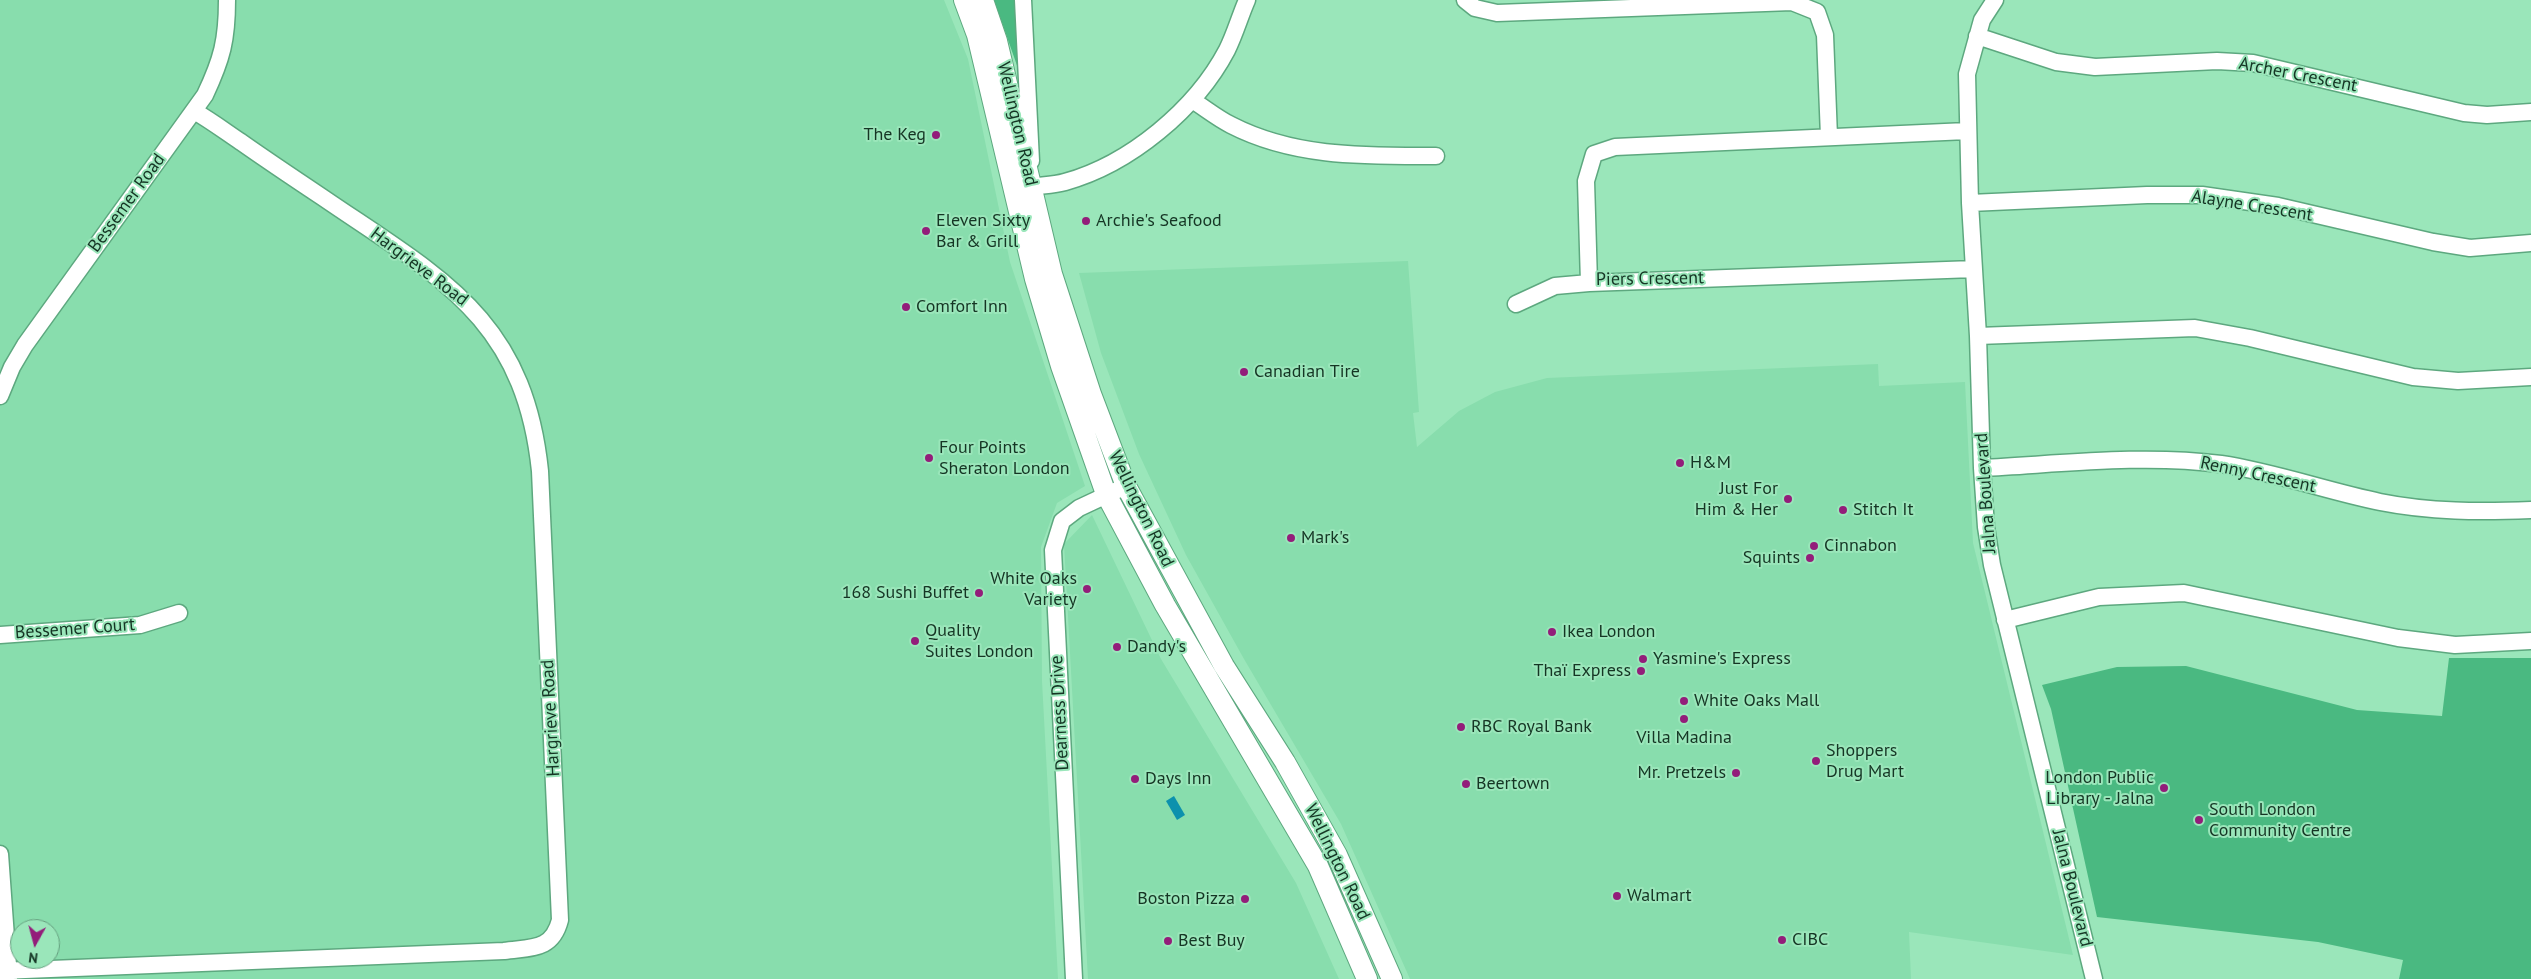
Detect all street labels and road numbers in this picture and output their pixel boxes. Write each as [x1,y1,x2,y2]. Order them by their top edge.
street label: Archer Crescent [2237,53,2359,97]
street label: Wellington Road [992,60,1042,188]
street label: Bessemer Road [84,149,170,257]
street label: Alayne Crescent [2190,186,2314,226]
street label: Hargrieve Road [366,223,472,311]
street label: Piers Crescent [1596,267,1704,291]
street label: Jalna Boulevard [1971,432,2001,554]
street label: Wellington Road [1104,447,1178,571]
street label: Renny Crescent [2198,452,2318,498]
street label: Bessemer Court [14,614,136,644]
street label: Dearness Drive [1046,655,1074,771]
street label: Hargrieve Road [537,659,565,777]
street label: Wellington Road [1300,800,1374,924]
street label: Jalna Boulevard [2047,827,2097,949]

